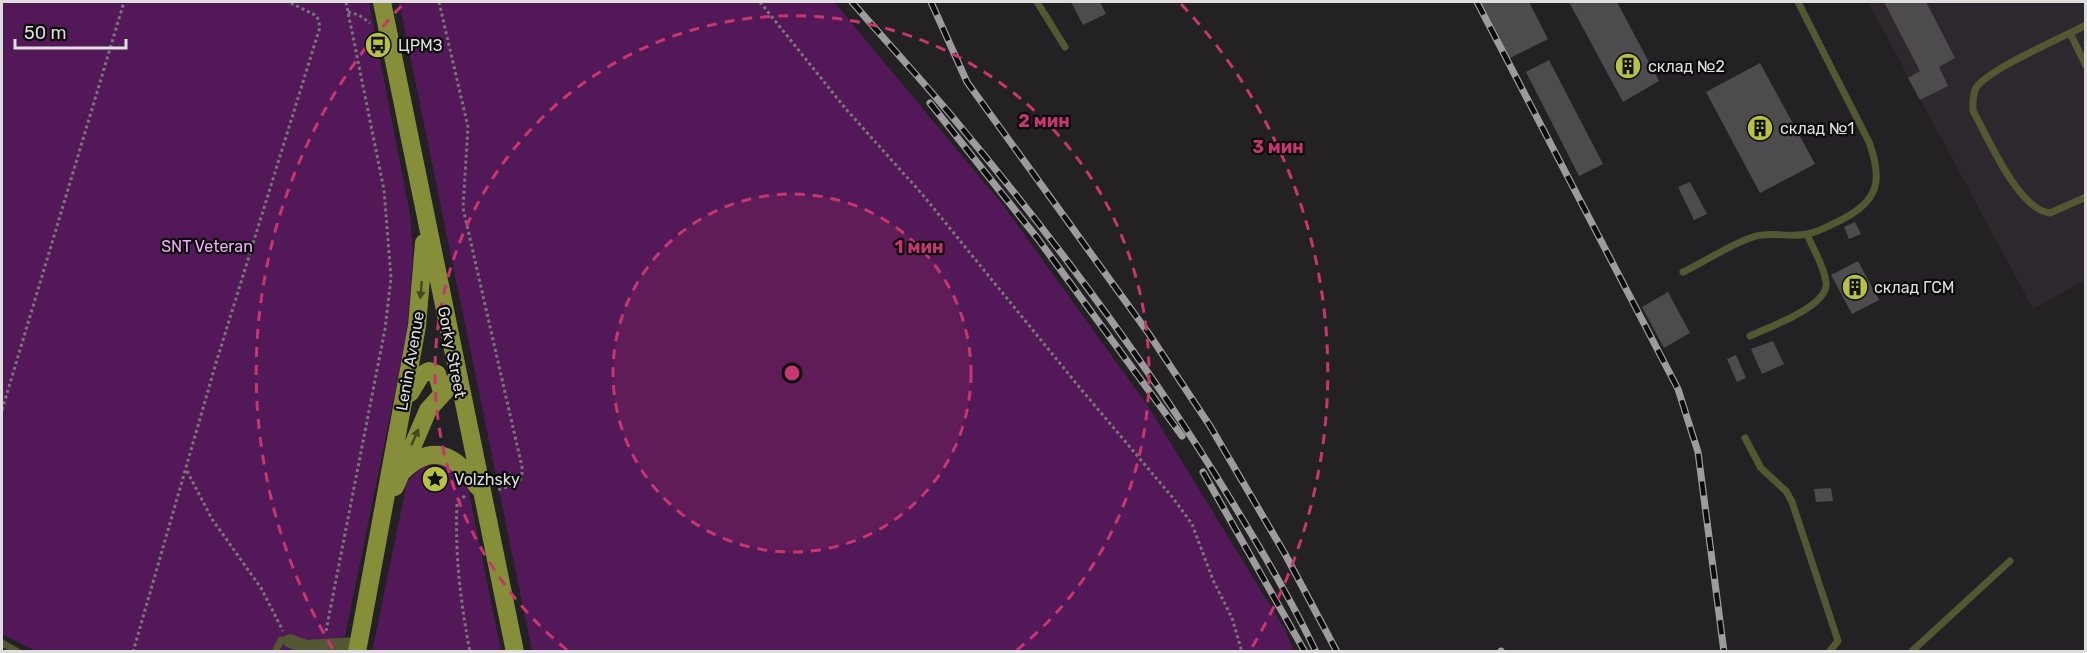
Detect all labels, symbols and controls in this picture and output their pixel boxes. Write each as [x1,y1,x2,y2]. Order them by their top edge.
scale bar [15,12,126,50]
text: 50 m [24,22,67,44]
bus stop icon: ЦРМЗ [363,30,393,60]
place label: ЦРМЗ [398,36,443,55]
building icon: склад №2 [1613,51,1643,81]
place label: склад №2 [1648,57,1725,76]
text: 2 мин [1018,110,1070,132]
building icon: склад №1 [1745,113,1775,143]
place label: склад №1 [1780,119,1854,138]
text: 3 мин [1252,136,1304,158]
text: 1 мин [895,236,943,258]
park label: SNT Veteran [161,237,253,256]
building icon: склад ГСМ [1840,272,1870,302]
place label: склад ГСМ [1874,278,1955,297]
one-way arrow [416,281,426,300]
street label: Gorky Street [434,305,470,399]
street label: Lenin Avenue [392,310,428,412]
centre of rings [782,363,802,383]
one-way arrow [411,428,420,446]
place icon: Volzhsky [420,464,450,494]
place label: Volzhsky [454,470,520,489]

